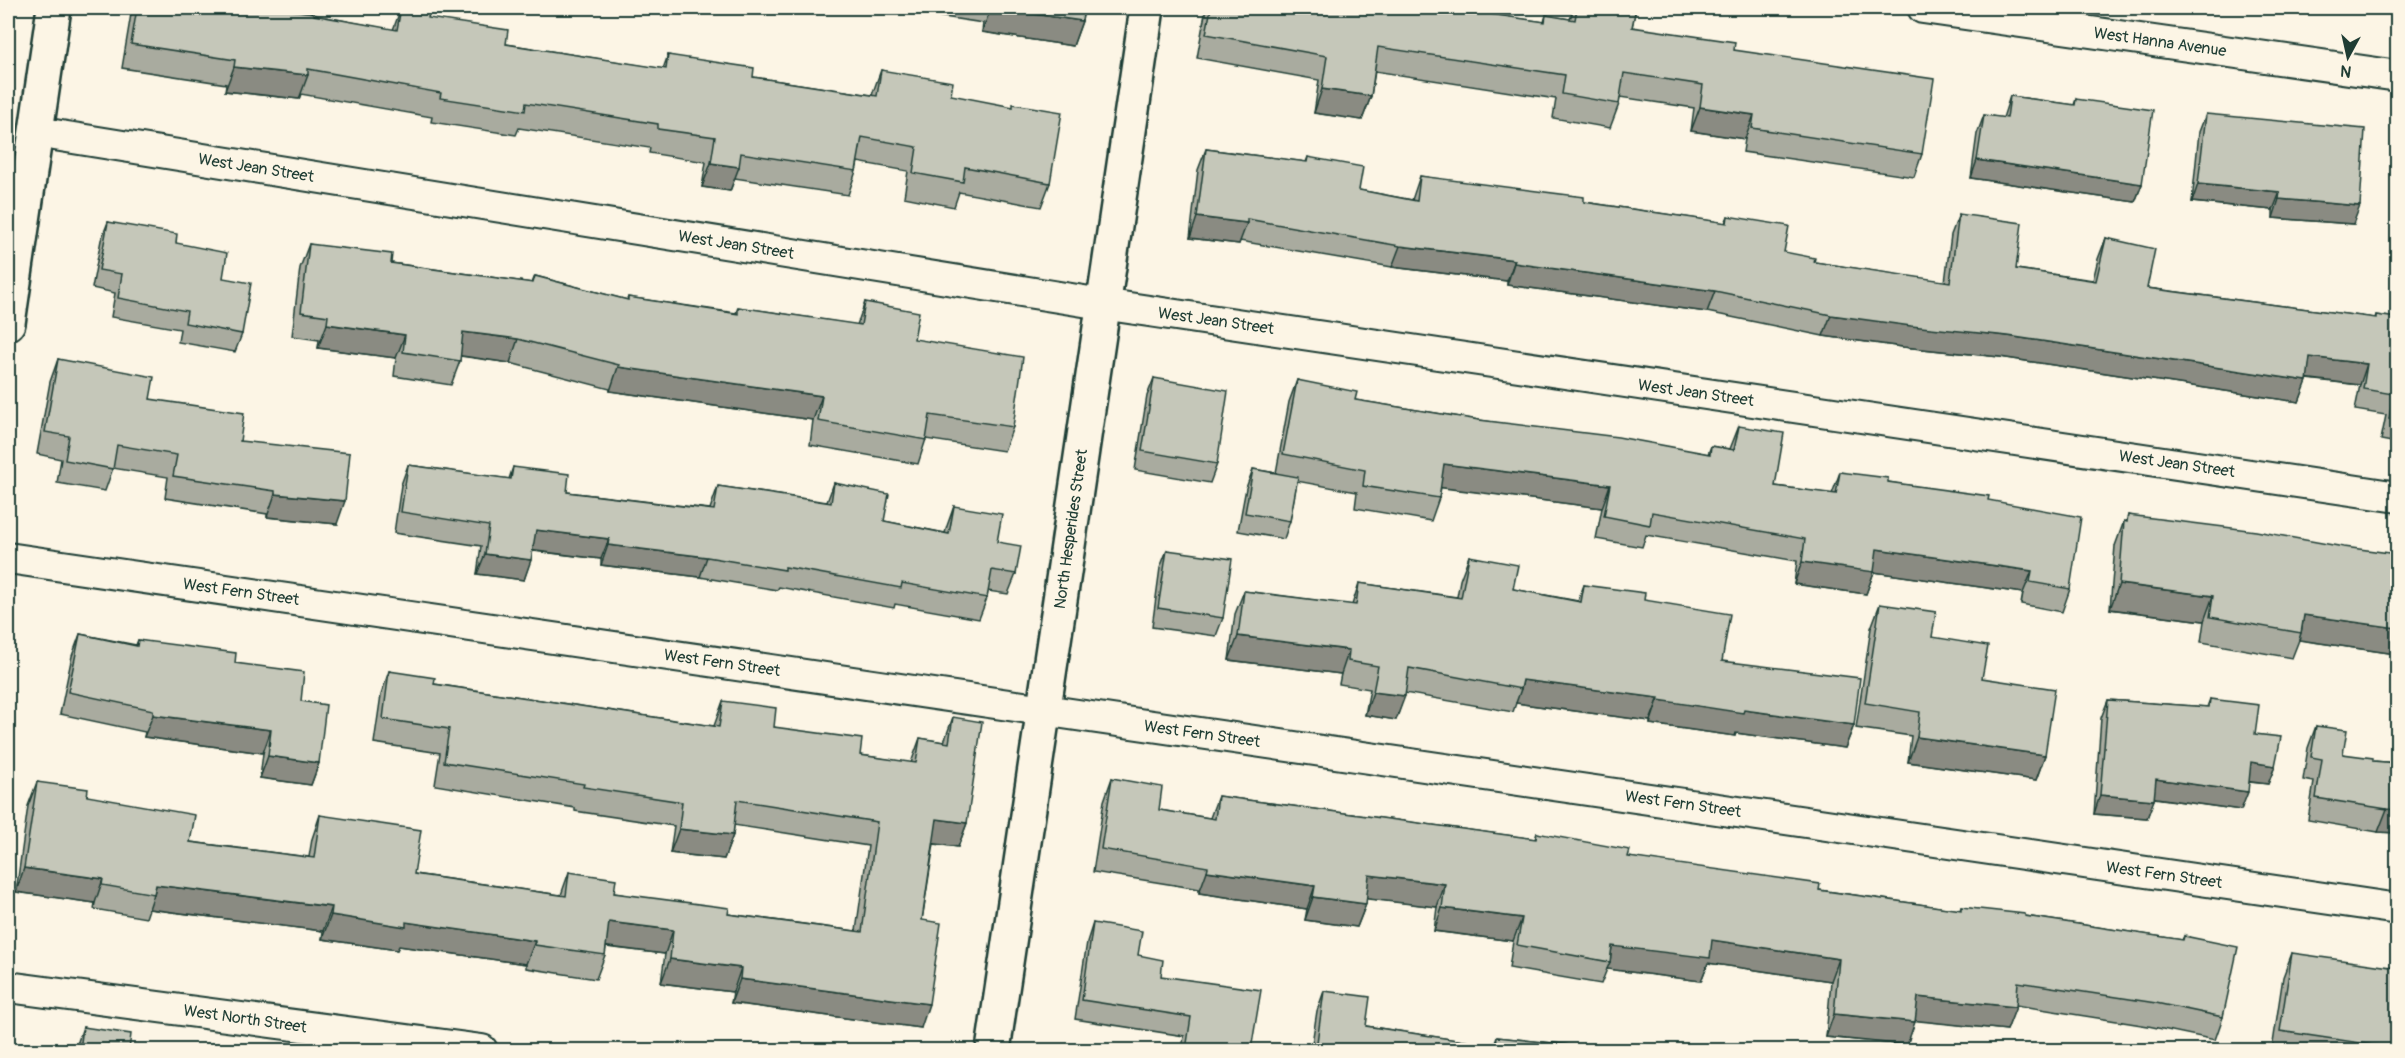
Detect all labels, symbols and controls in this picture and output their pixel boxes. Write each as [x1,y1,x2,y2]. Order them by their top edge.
street label: West Hanna Avenue [2092,23,2228,61]
north arrow [2318,27,2378,87]
text: N [2339,60,2353,82]
street label: West Jean Street [197,149,316,187]
street label: West Jean Street [677,226,796,264]
street label: West Jean Street [1157,303,1276,339]
street label: West Jean Street [1637,375,1756,411]
street label: West Jean Street [2118,446,2237,482]
street label: North Hesperides Street [1050,447,1092,610]
street label: West Fern Street [182,574,301,610]
street label: West Fern Street [663,645,782,681]
street label: West Fern Street [1143,716,1262,752]
street label: West Fern Street [1624,786,1743,822]
street label: West Fern Street [2105,857,2224,893]
street label: West North Street [182,1000,309,1038]

